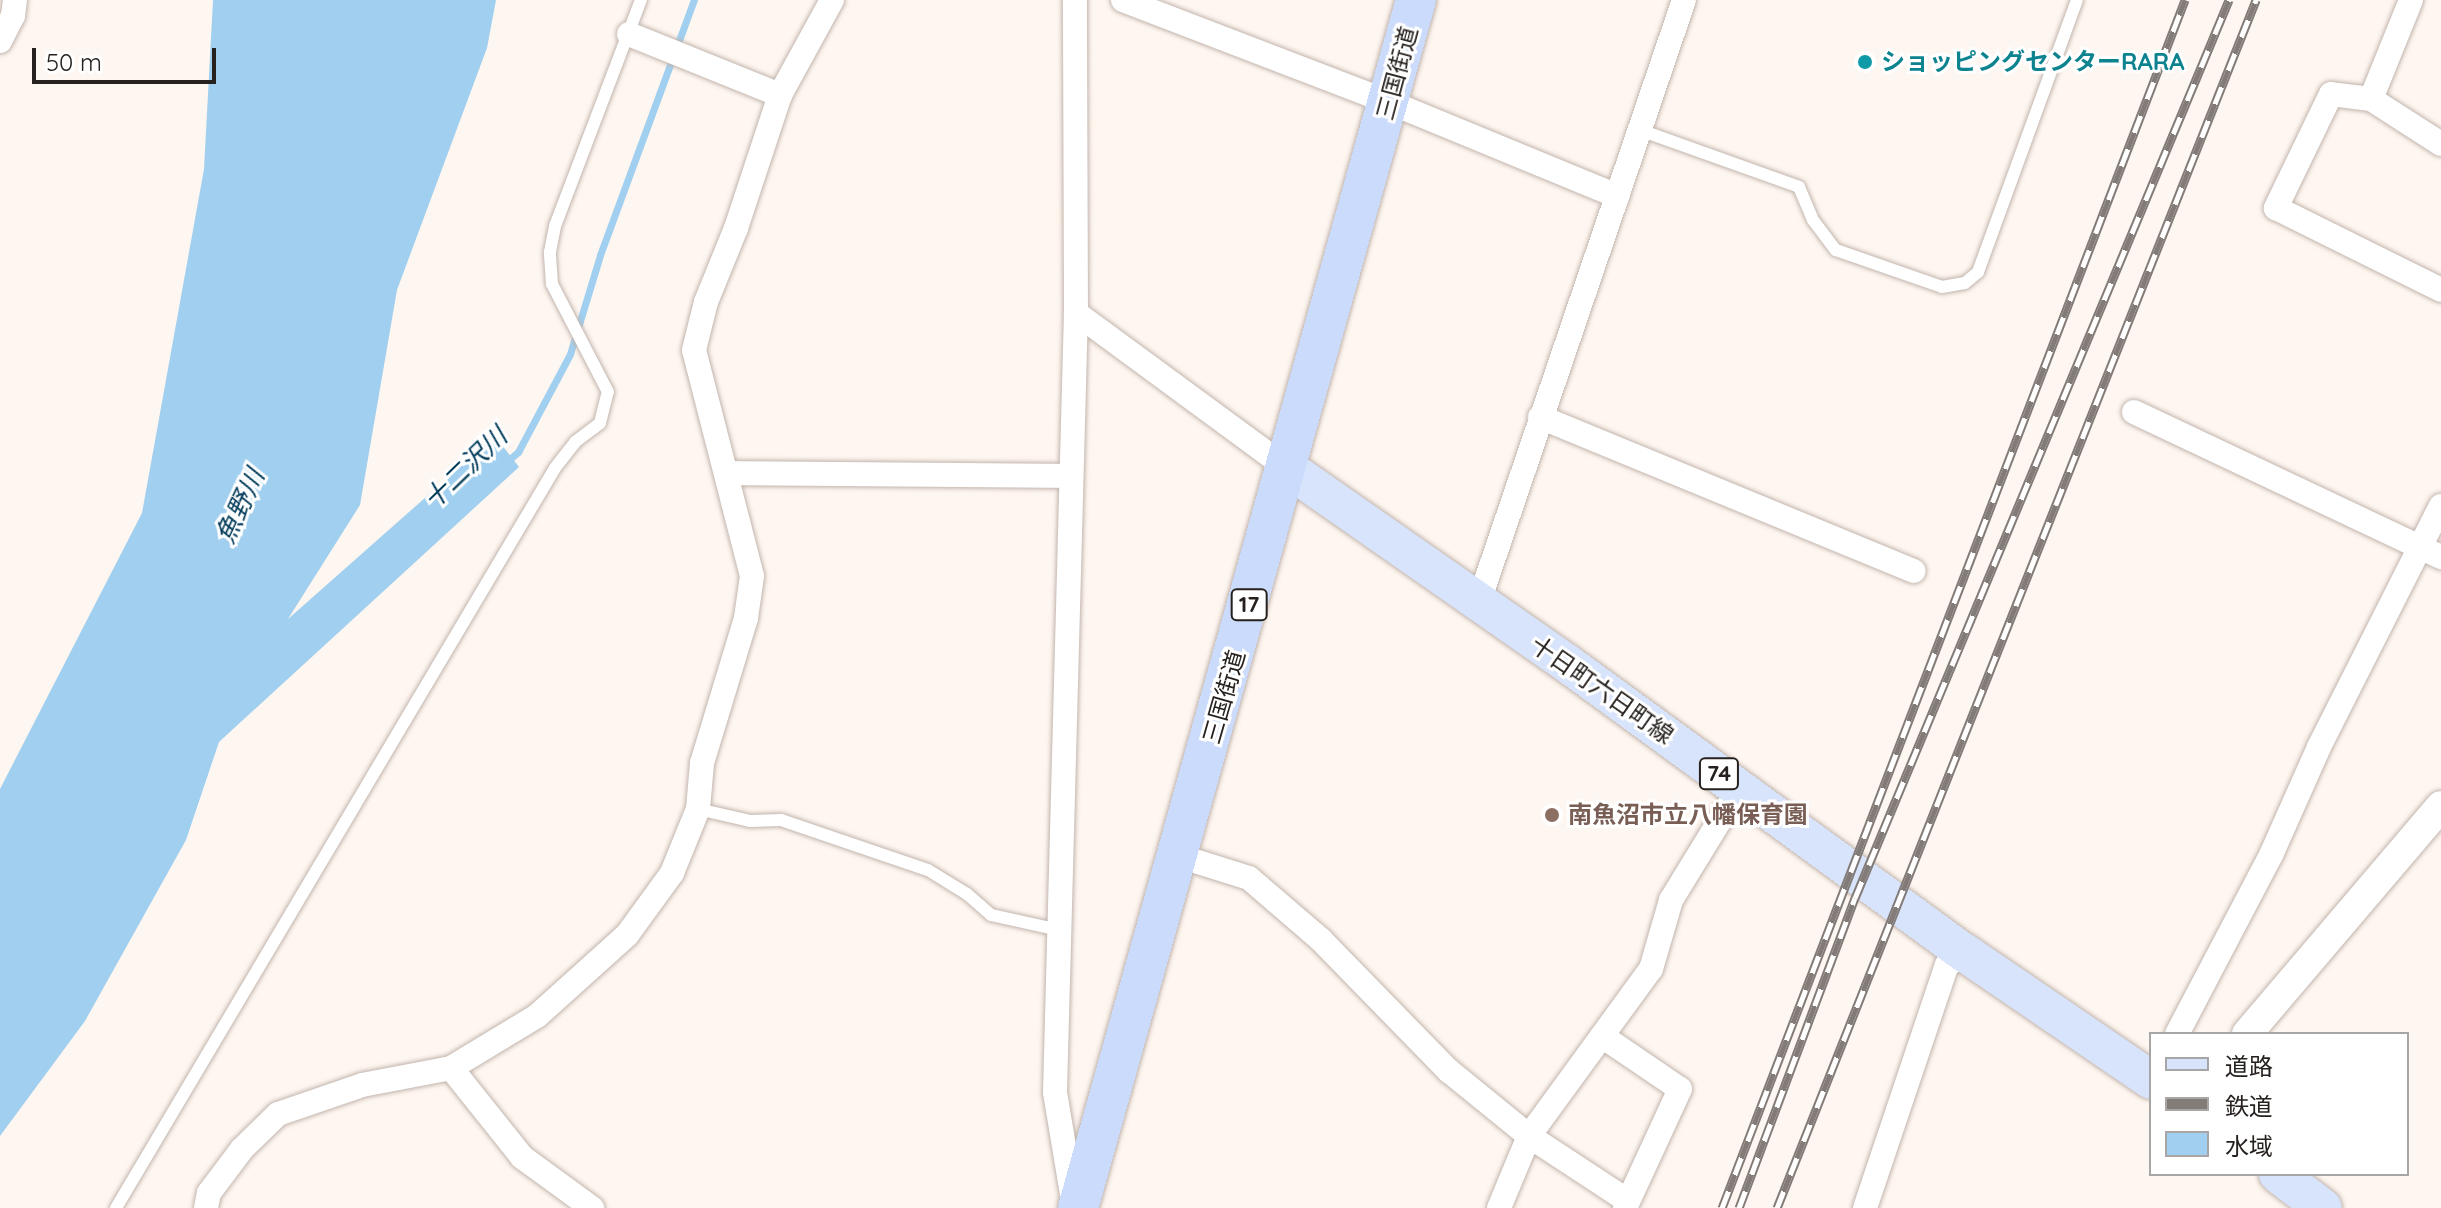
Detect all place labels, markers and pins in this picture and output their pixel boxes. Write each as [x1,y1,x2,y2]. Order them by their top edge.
place label: ショッピングセンターRARA [1881,48,2185,76]
marker: ショッピングセンターRARA [1856,53,1874,71]
place label: 南魚沼市立八幡保育園 [1568,801,1808,829]
marker: 南魚沼市立八幡保育園 [1543,806,1561,824]

